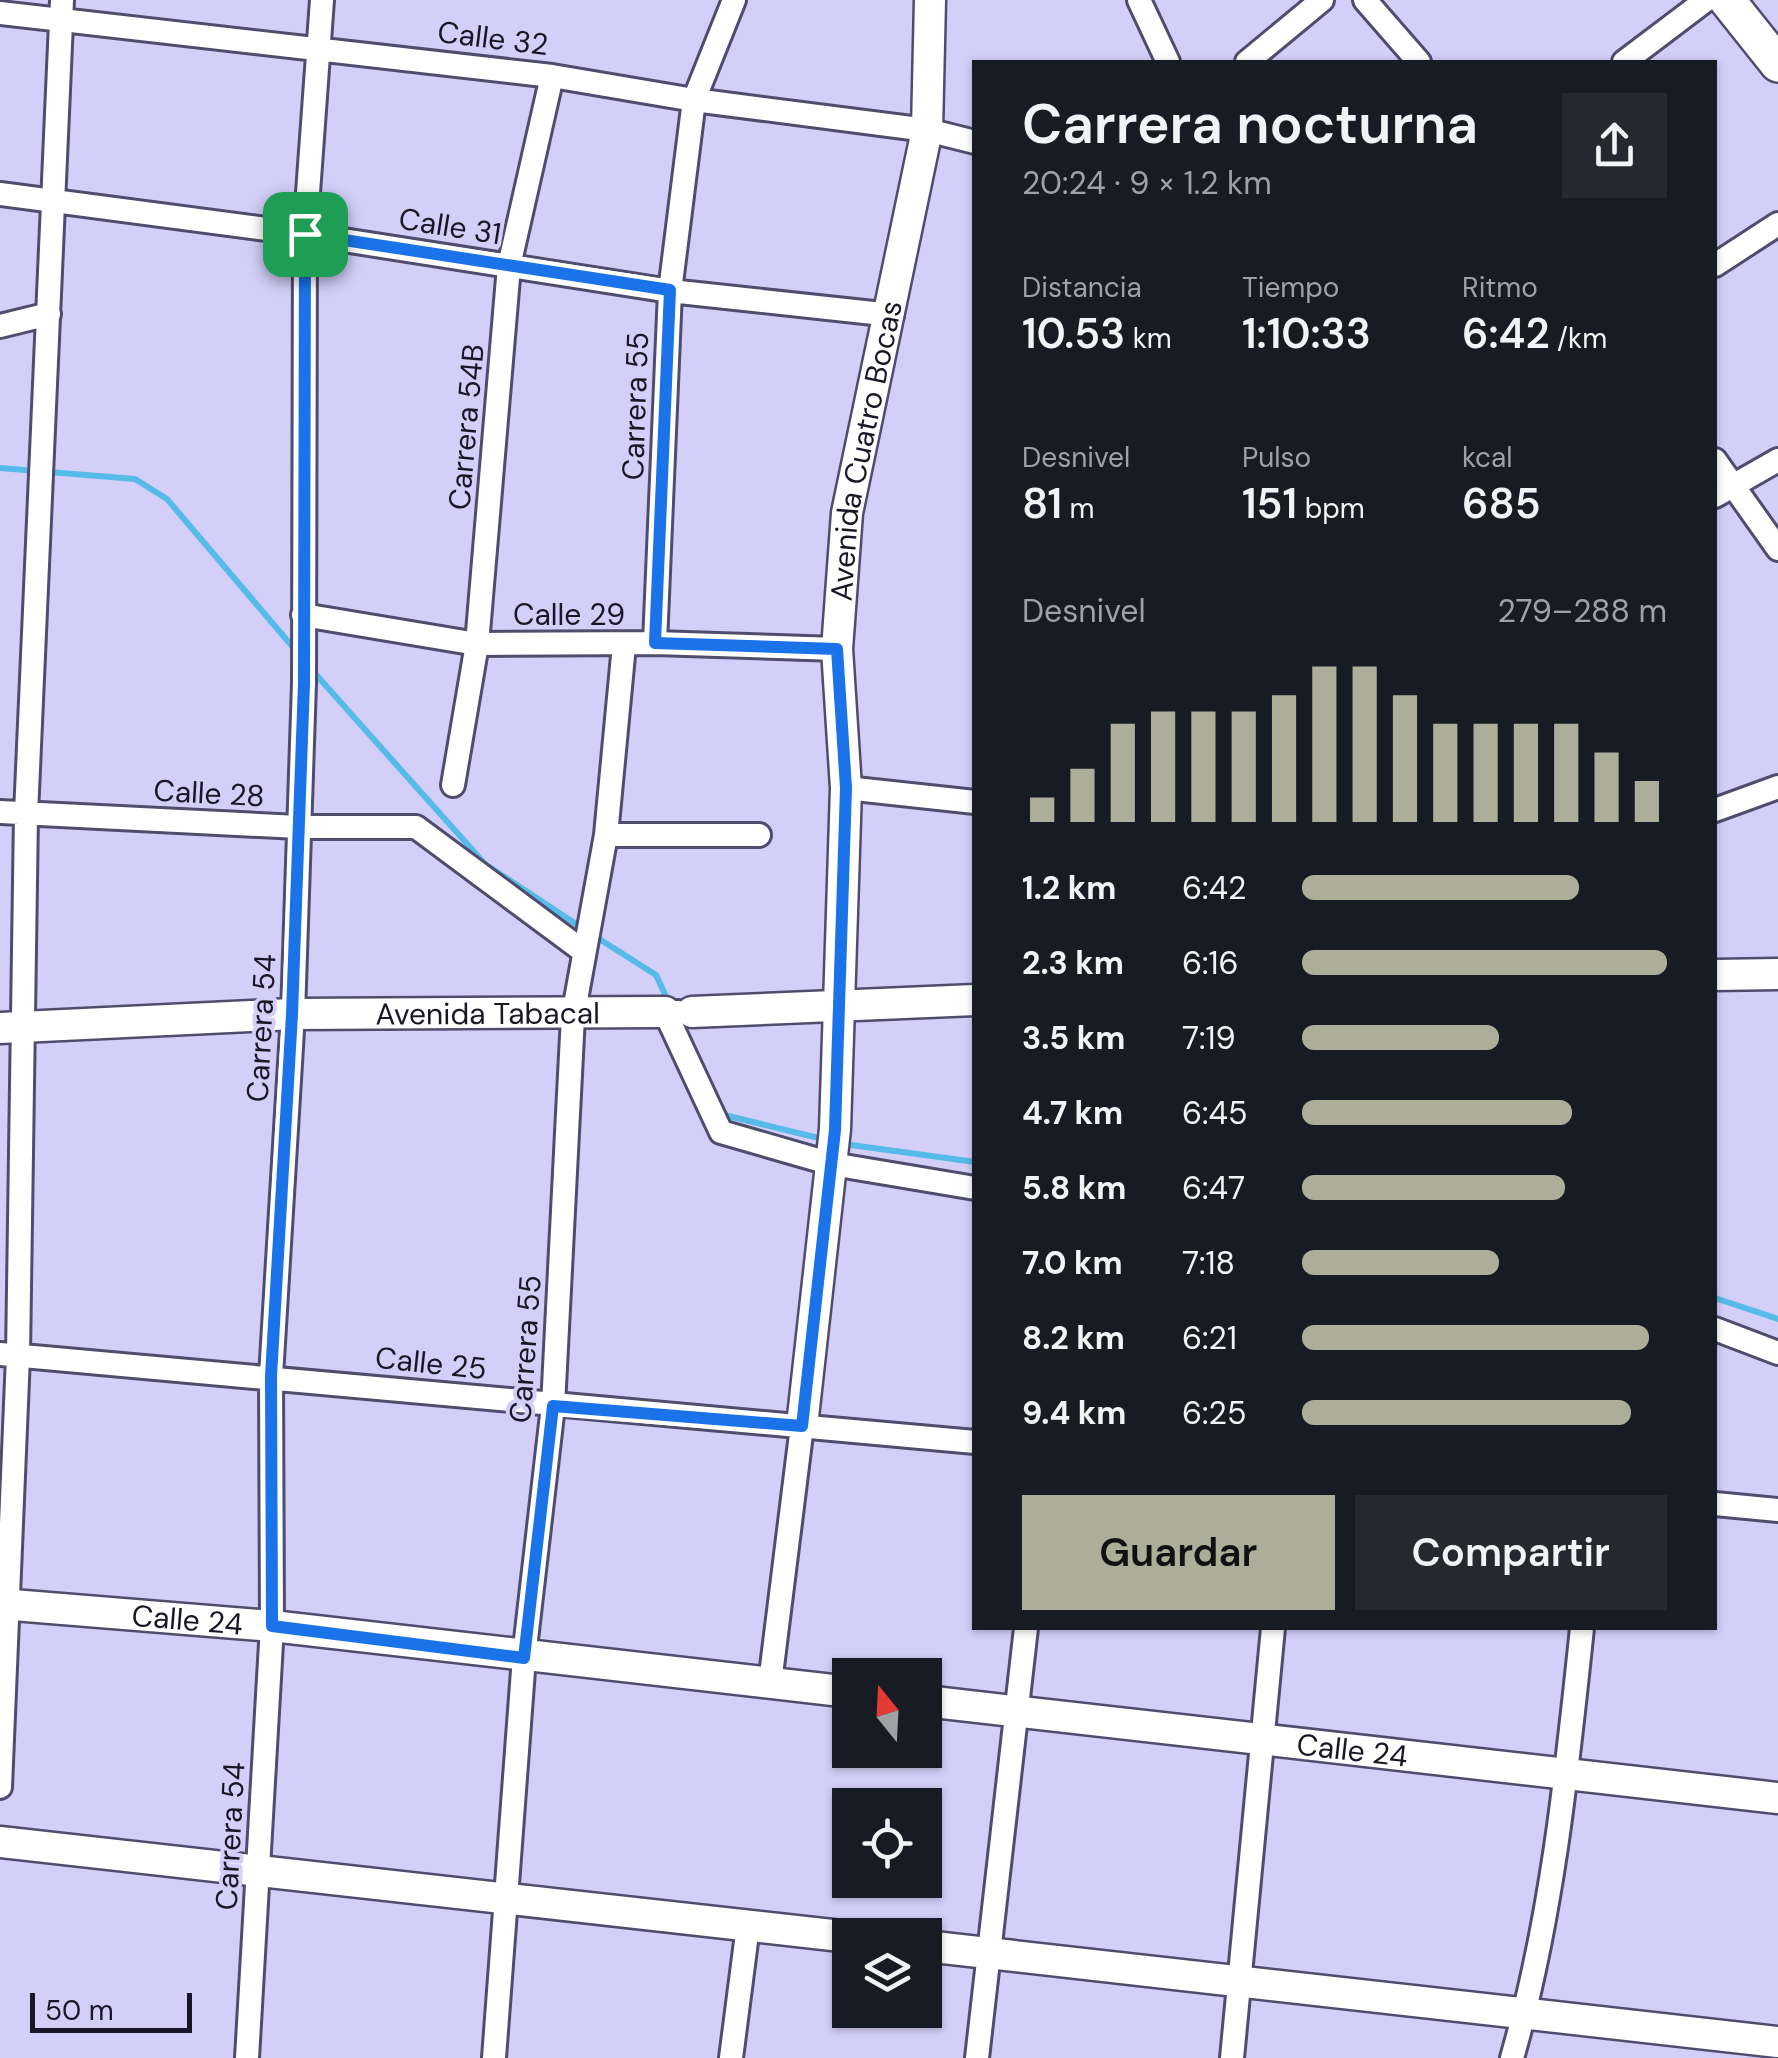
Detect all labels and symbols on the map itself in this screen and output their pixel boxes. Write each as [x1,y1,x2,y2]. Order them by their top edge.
street label: Calle 32 [435,12,551,64]
pin [263,192,348,277]
street label: Calle 31 [396,199,504,253]
street label: Avenida Cuatro Bocas [821,297,910,602]
street label: Carrera 55 [613,331,657,481]
street label: Carrera 54B [439,342,493,512]
street label: Calle 29 [513,595,625,634]
street label: Calle 28 [152,771,266,815]
street label: Carrera 54 [238,953,284,1103]
street label: Avenida Tabacal [375,993,600,1033]
street label: Carrera 55 [500,1274,550,1424]
street label: Calle 25 [373,1338,489,1388]
street label: Calle 24 [130,1595,244,1643]
north arrow [832,1658,942,1768]
street label: Calle 24 [1295,1724,1410,1775]
street label: Carrera 54 [207,1761,253,1911]
scale bar [30,1988,192,2032]

